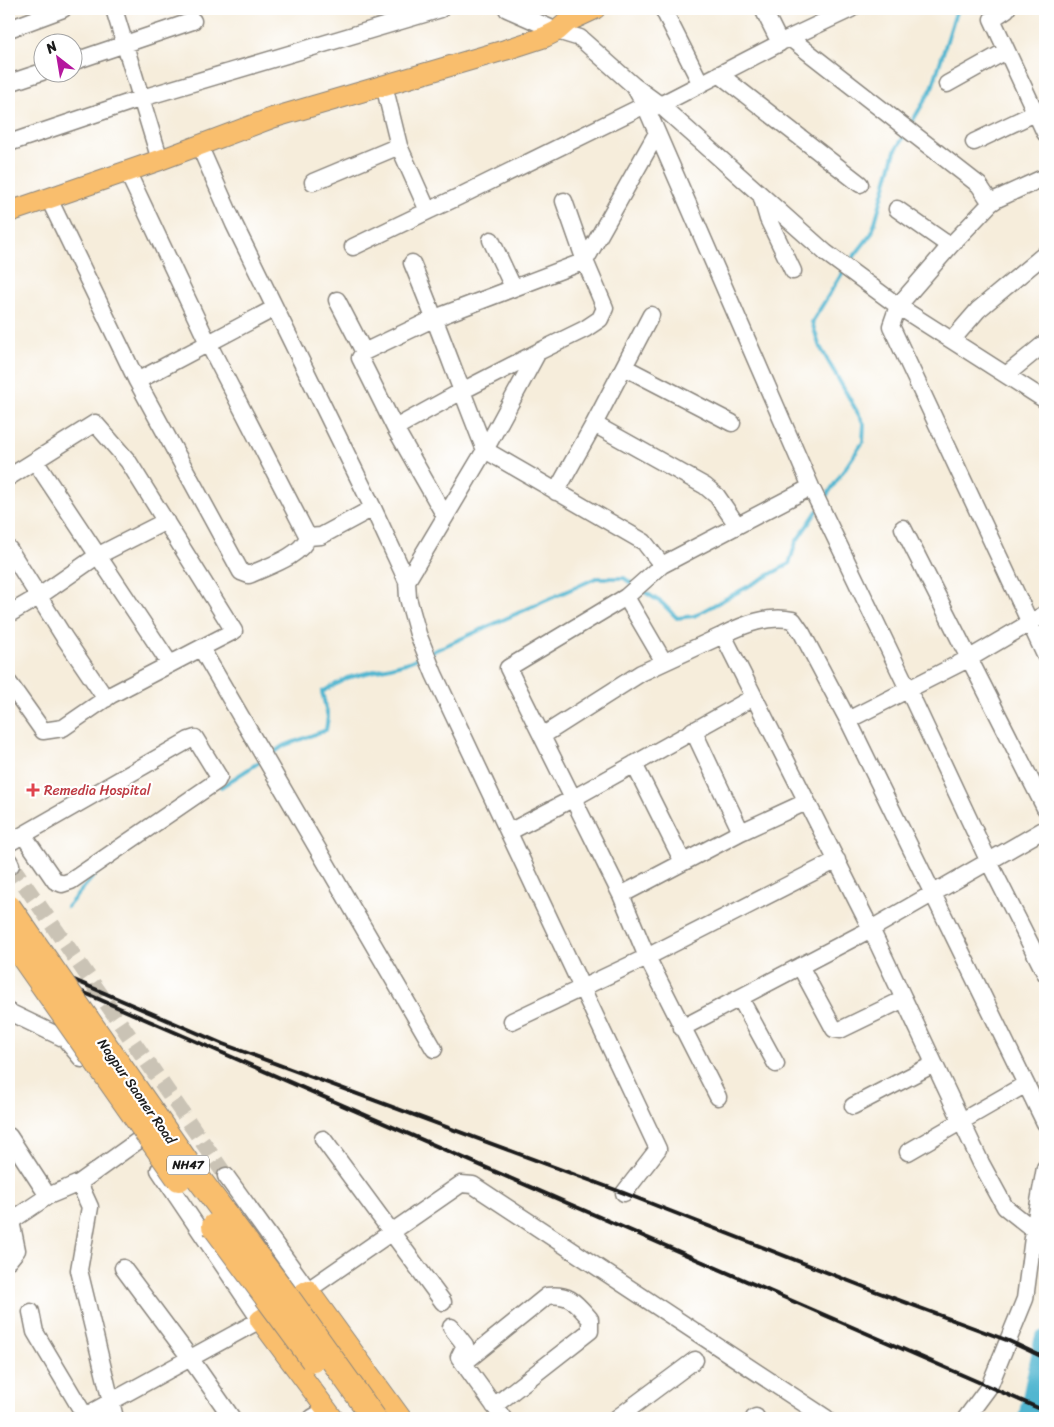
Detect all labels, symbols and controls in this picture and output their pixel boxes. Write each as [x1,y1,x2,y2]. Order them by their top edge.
north arrow [32,32,82,82]
text: N [40,34,62,61]
place label: Remedia Hospital [44,778,152,803]
marker: Remedia Hospital [26,783,40,797]
street label: Nagpur Saoner Road [91,1033,184,1151]
road number: NH47 [167,1156,209,1174]

